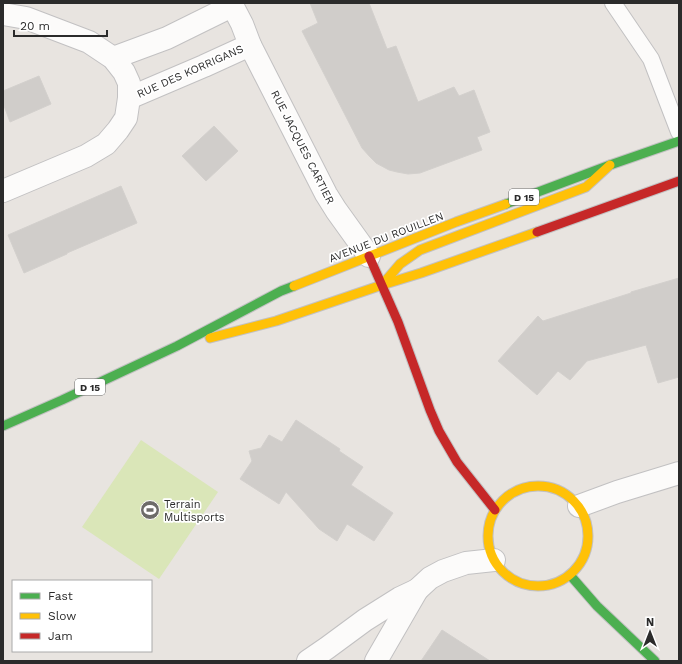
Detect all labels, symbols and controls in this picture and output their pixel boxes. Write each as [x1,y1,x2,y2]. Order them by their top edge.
scale bar [14,12,107,38]
text: 20 m [20,19,50,33]
street label: RUE DES KORRIGANS [135,42,245,101]
street label: RUE JACQUES CARTIER [268,88,337,206]
road number: D 15 [509,189,539,205]
street label: AVENUE DU ROUILLEN [327,210,445,265]
road number: D 15 [75,379,105,395]
place label: Terrain Multisports [164,498,225,524]
sports icon: Terrain Multisports [139,499,161,521]
legend [12,580,152,652]
text: Fast [48,589,73,603]
text: Slow [48,609,76,623]
north arrow [630,612,670,652]
text: N [646,616,654,629]
text: Jam [48,629,73,643]

